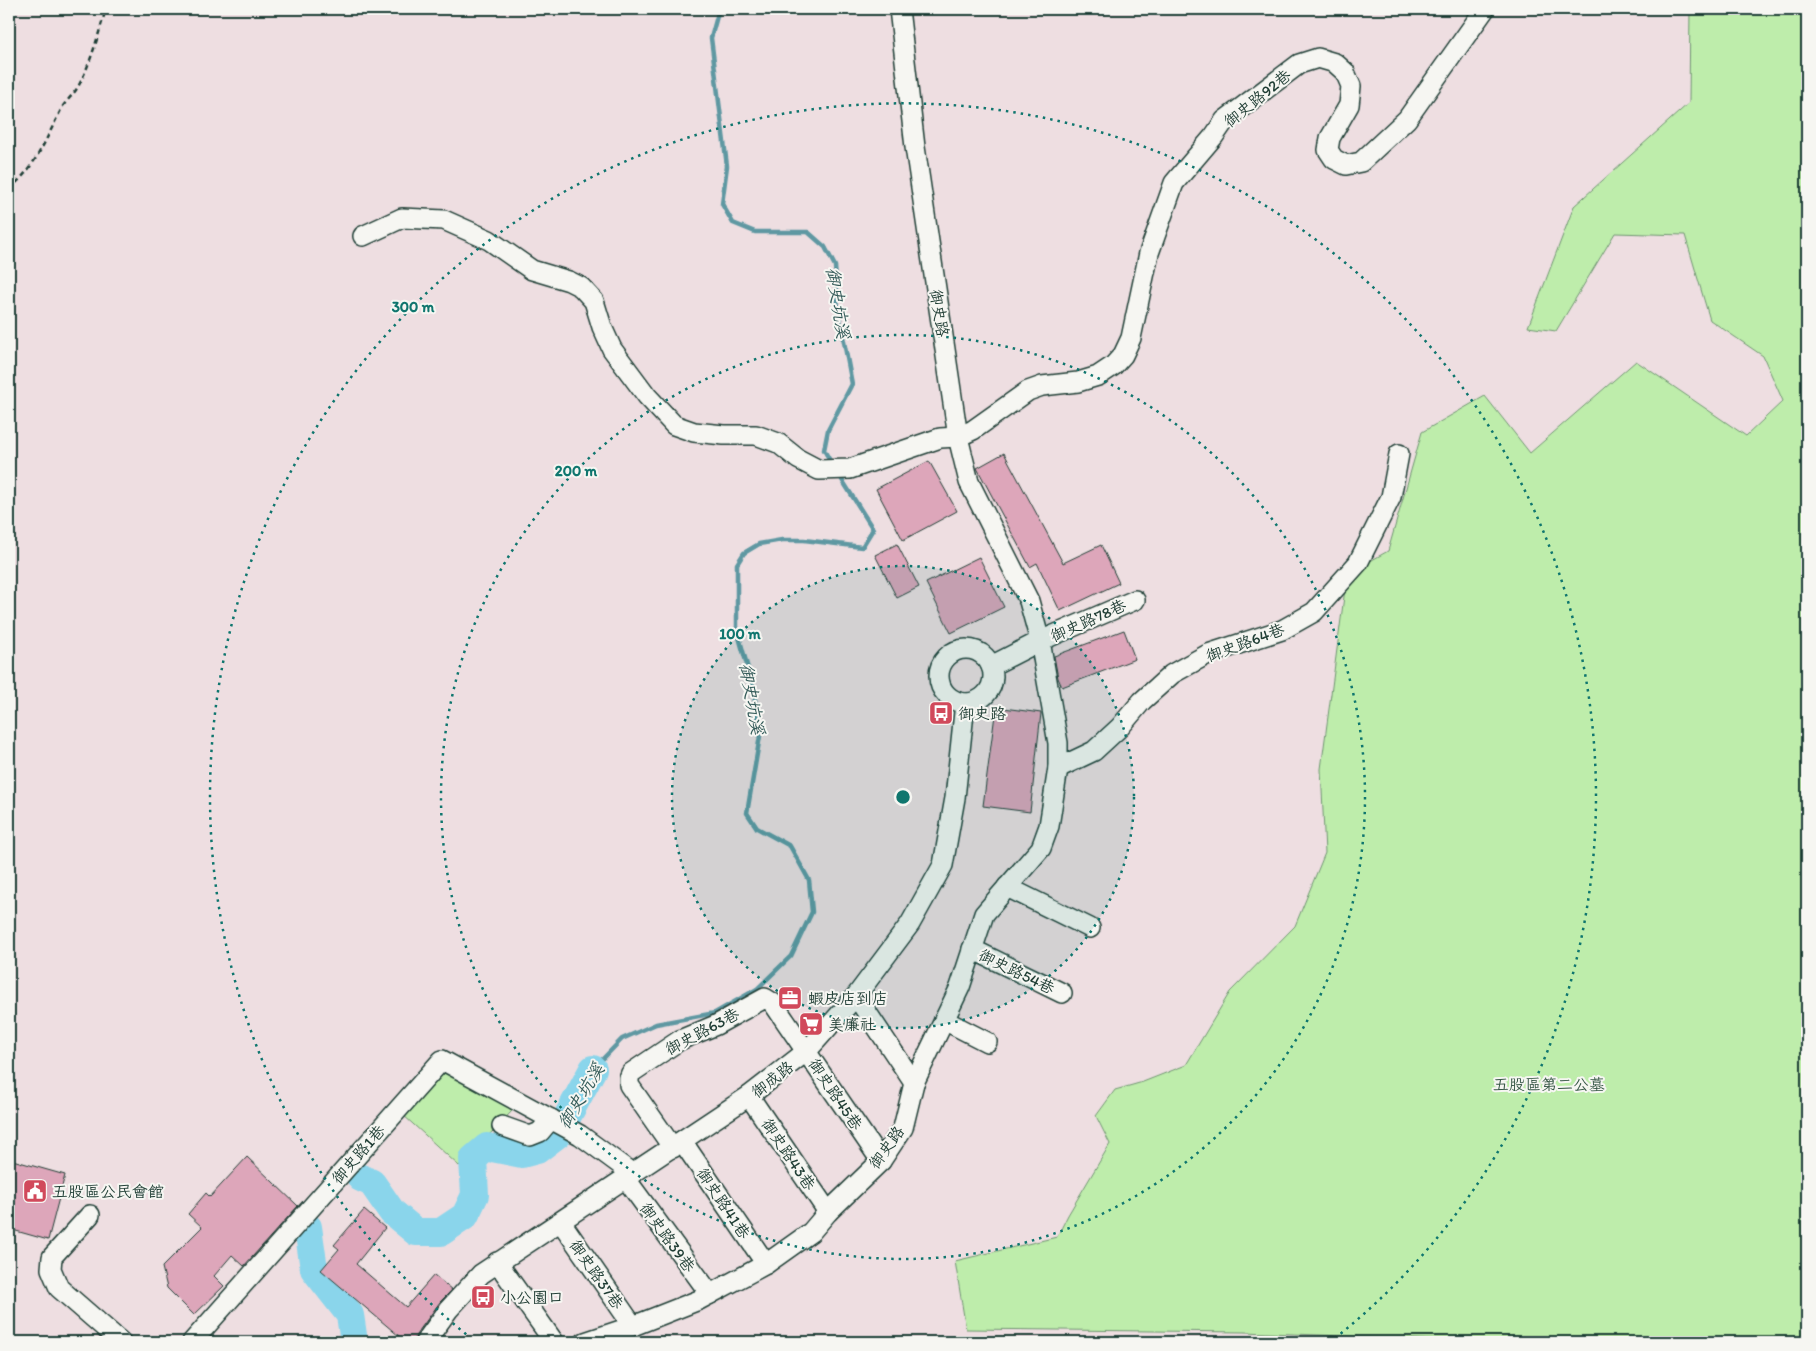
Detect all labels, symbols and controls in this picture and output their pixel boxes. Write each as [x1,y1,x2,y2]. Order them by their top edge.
street label: 御史路92巷 [1220,66,1295,131]
water label: 御史坑溪 [822,266,855,341]
street label: 御史路 [926,288,953,338]
text: 300 m [392,298,435,316]
text: 200 m [555,462,598,480]
street label: 御史路78巷 [1047,595,1129,646]
street label: 御史路64巷 [1203,620,1287,665]
text: 100 m [719,625,761,643]
water label: 御史坑溪 [735,662,769,737]
bus stop icon: 御史路 [928,700,954,726]
place label: 御史路 [958,704,1006,723]
centre of rings [894,788,912,806]
street label: 御史路54巷 [976,945,1058,998]
office icon: 蝦皮店到店 [777,985,803,1011]
place label: 蝦皮店到店 [808,989,888,1008]
street label: 御史路63巷 [662,1004,743,1059]
supermarket icon: 美廉社 [798,1011,824,1037]
place label: 美廉社 [828,1015,876,1034]
street label: 御史路45巷 [805,1055,866,1134]
street label: 御成路 [748,1057,797,1102]
water label: 御史坑溪 [553,1059,609,1133]
park label: 五股區第二公墓 [1493,1075,1605,1094]
street label: 御史路43巷 [758,1115,819,1194]
street label: 御史路1巷 [328,1121,389,1188]
street label: 御史路 [865,1122,908,1172]
street label: 御史路41巷 [693,1164,754,1242]
public building icon: 五股區公民會館 [22,1178,48,1204]
place label: 五股區公民會館 [52,1182,164,1201]
street label: 御史路39巷 [636,1199,699,1276]
street label: 御史路37巷 [566,1236,628,1313]
bus stop icon: 小公園口 [470,1284,496,1310]
place label: 小公園口 [500,1288,564,1307]

